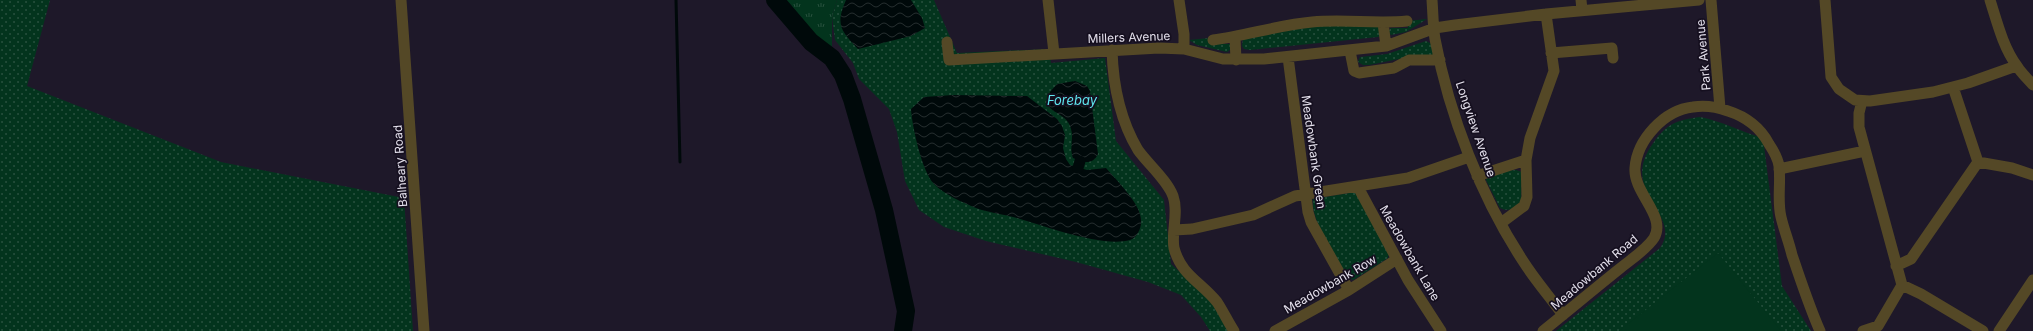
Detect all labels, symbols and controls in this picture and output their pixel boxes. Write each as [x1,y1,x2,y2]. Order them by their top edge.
street label: Park Avenue [1692,19,1714,91]
street label: Millers Avenue [1087,28,1171,46]
street label: Longview Avenue [1453,79,1499,179]
water label: Forebay [1047,92,1098,108]
street label: Meadowbank Green [1299,94,1329,210]
street label: Balheary Road [390,124,410,208]
street label: Meadowbank Lane [1377,203,1443,303]
street label: Meadowbank Road [1547,231,1641,313]
street label: Meadowbank Row [1281,251,1379,317]

